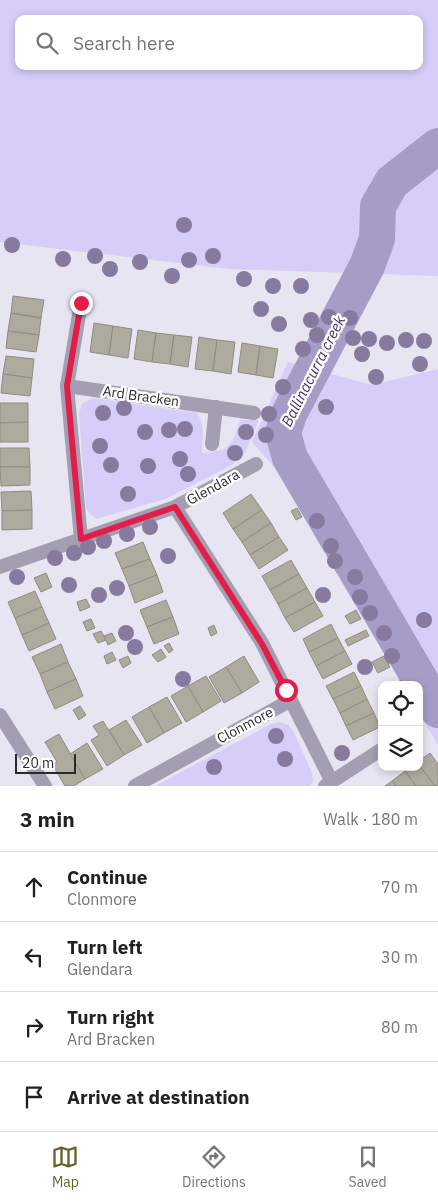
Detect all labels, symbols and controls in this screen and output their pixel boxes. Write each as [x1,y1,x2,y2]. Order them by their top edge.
search box [15,15,423,70]
icon: search [33,29,61,57]
text: Search here [73,31,175,55]
route end [70,292,93,315]
water label: Ballinacurra creek [277,312,349,430]
street label: Ard Bracken [102,382,180,410]
street label: Glendara [184,465,243,509]
route start [275,679,298,702]
map controls [378,681,423,771]
button: locate [378,681,423,726]
street label: Clonmore [214,703,276,747]
button: layers [378,726,423,771]
scale bar [15,751,76,774]
text: 20 m [22,754,54,772]
text: 3 min [20,805,75,833]
text: Walk · 180 m [323,809,418,829]
text: Continue [67,865,147,889]
icon: ahead [20,873,48,901]
text: 70 m [381,877,418,897]
text: Clonmore [67,889,137,909]
text: Turn left [67,935,143,959]
icon: left [20,943,48,971]
text: 30 m [381,947,418,967]
text: Glendara [67,959,133,979]
text: Turn right [67,1005,154,1029]
icon: right [20,1013,48,1041]
text: 80 m [381,1017,418,1037]
text: Ard Bracken [67,1029,155,1049]
icon: arrive [20,1083,48,1111]
text: Arrive at destination [67,1085,250,1109]
tab: Map [51,1143,79,1191]
tab: Directions [182,1143,246,1191]
tab: Saved [349,1143,387,1191]

